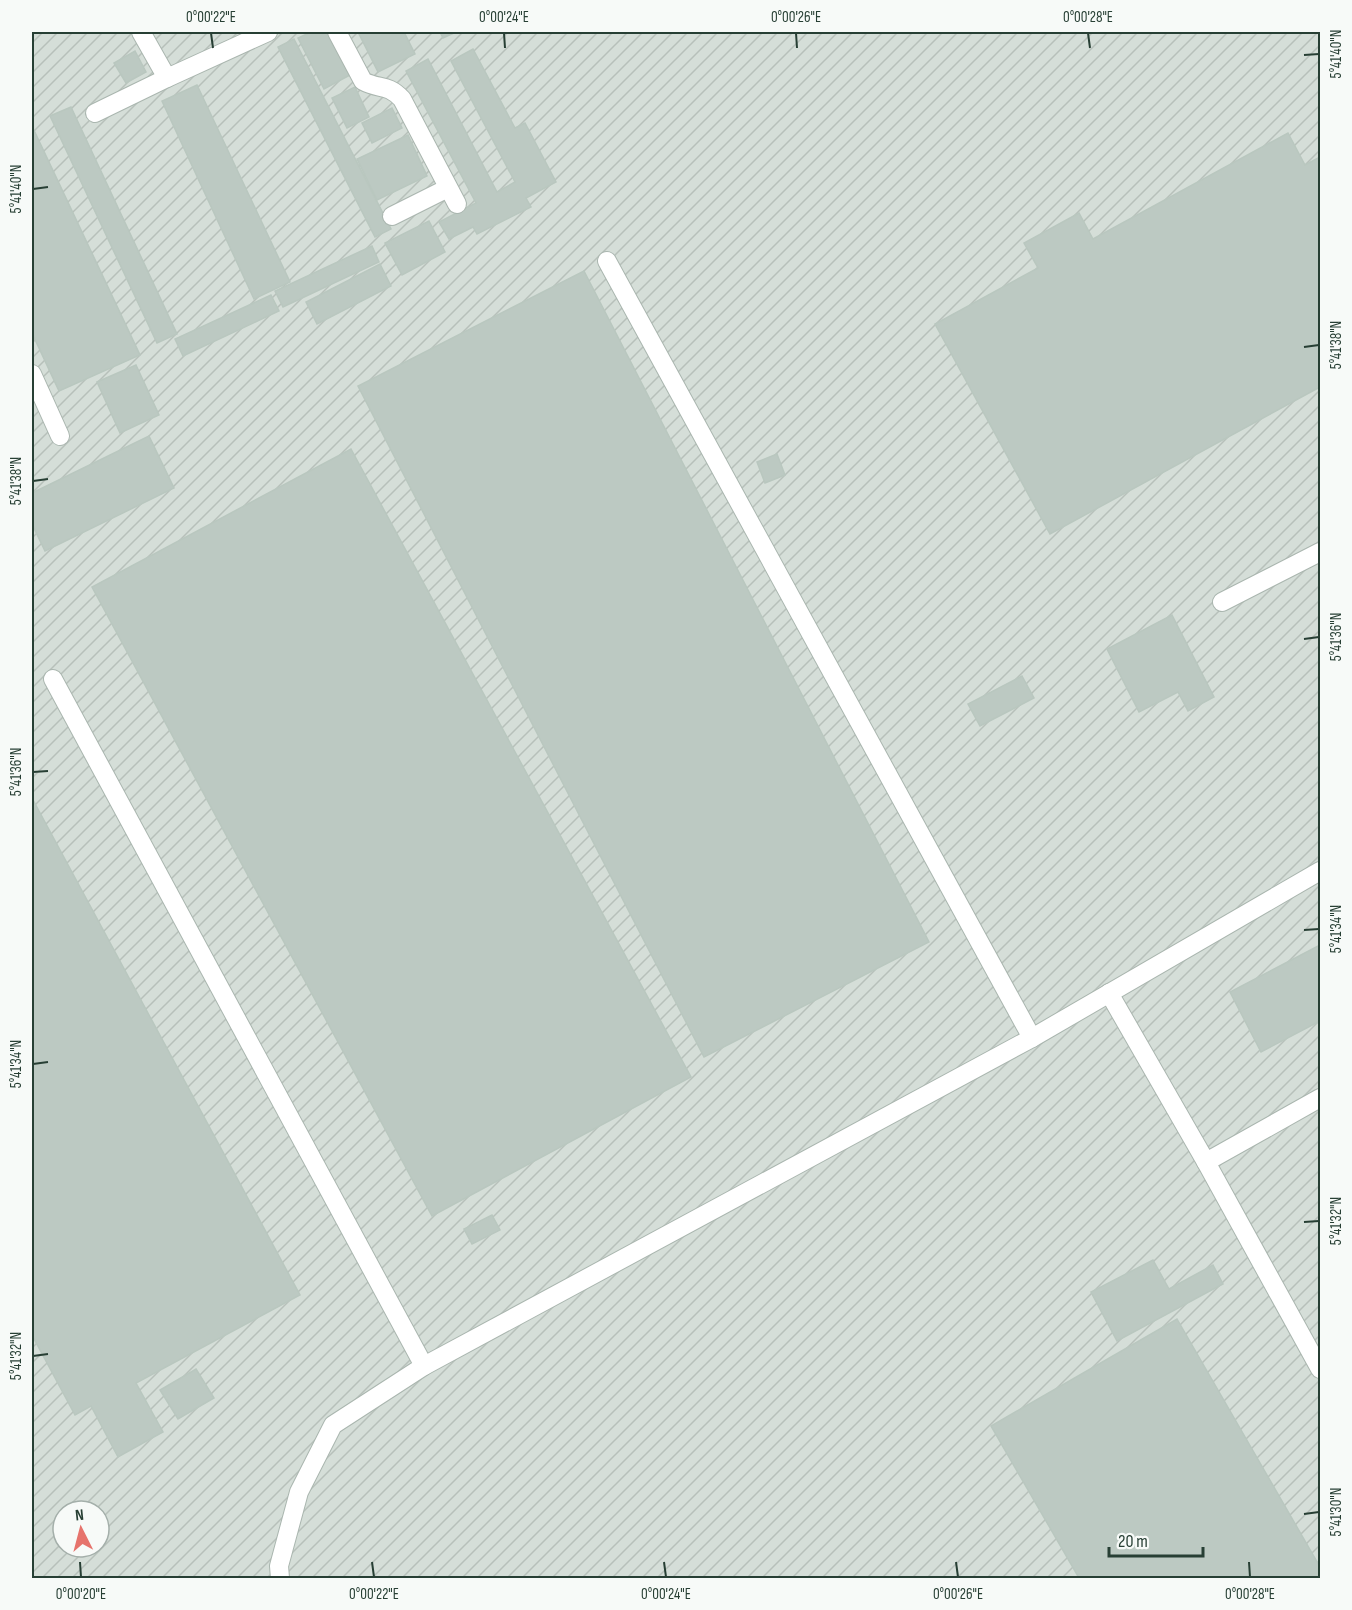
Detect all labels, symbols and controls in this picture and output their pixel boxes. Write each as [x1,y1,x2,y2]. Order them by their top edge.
text: 0°00'22"E [186,8,236,27]
text: 0°00'24"E [479,8,529,27]
text: 0°00'26"E [771,8,821,27]
text: 0°00'28"E [1063,8,1113,27]
text: 5°41'40"N [1327,30,1346,78]
text: 5°41'40"N [7,165,26,213]
text: 5°41'38"N [1327,321,1346,369]
text: 5°41'38"N [7,457,26,505]
text: 5°41'36"N [1327,613,1346,661]
text: 5°41'36"N [7,748,26,796]
text: 5°41'34"N [1327,905,1346,953]
text: 5°41'34"N [7,1040,26,1088]
text: 5°41'32"N [1327,1197,1346,1245]
text: 5°41'32"N [7,1332,26,1380]
text: 5°41'30"N [1327,1488,1346,1536]
north arrow [51,1499,111,1559]
text: N [74,1506,85,1525]
scale bar [1109,1520,1204,1558]
text: 20 m [1118,1531,1148,1552]
text: 0°00'20"E [56,1585,106,1604]
text: 0°00'22"E [349,1585,399,1604]
text: 0°00'24"E [641,1585,691,1604]
text: 0°00'26"E [933,1585,983,1604]
text: 0°00'28"E [1225,1585,1275,1604]

